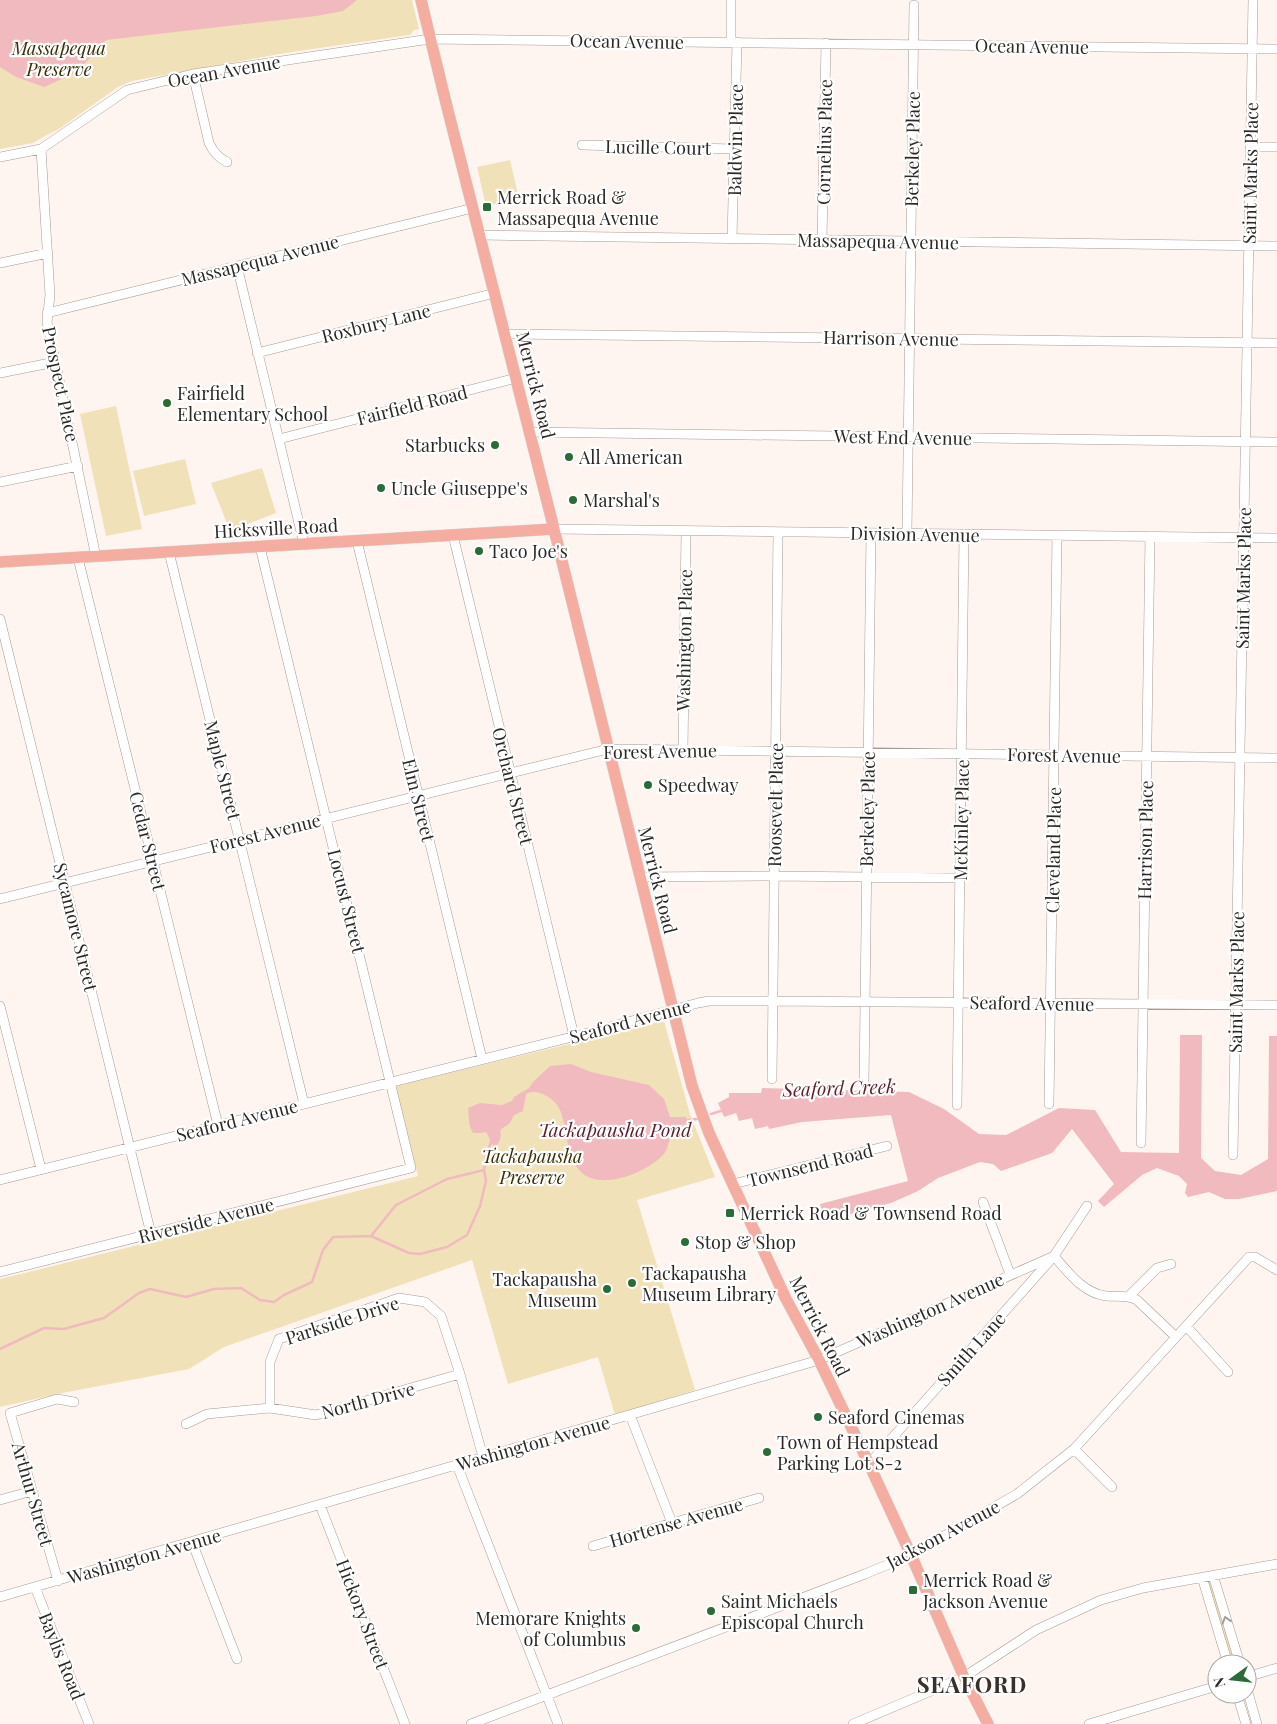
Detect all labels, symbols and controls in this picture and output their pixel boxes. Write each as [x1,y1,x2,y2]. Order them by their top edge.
street label: Ocean Avenue [570,28,684,54]
street label: Ocean Avenue [975,33,1089,59]
park label: Massapequa Preserve [11,36,106,81]
street label: Ocean Avenue [166,49,282,93]
street label: Cornelius Place [811,79,837,205]
street label: Baldwin Place [722,84,748,196]
street label: Berkeley Place [899,91,925,207]
street label: Saint Marks Place [1237,102,1263,244]
street label: Lucille Court [605,134,712,160]
place label: Merrick Road & Massapequa Avenue [497,185,659,230]
marker: Merrick Road & Massapequa Avenue [481,201,493,213]
street label: Massapequa Avenue [797,228,959,254]
street label: Massapequa Avenue [179,229,341,291]
street label: Roxbury Lane [319,298,433,348]
street label: Prospect Place [37,324,85,444]
street label: Harrison Avenue [823,325,959,351]
street label: Merrick Road [511,329,561,442]
street label: Fairfield Road [354,380,470,430]
place label: Fairfield Elementary School [177,381,328,426]
marker: Fairfield Elementary School [161,397,173,409]
street label: West End Avenue [833,424,972,450]
place label: Starbucks [405,433,485,457]
marker: Starbucks [489,439,501,451]
place label: All American [578,445,683,469]
marker: All American [563,451,575,463]
place label: Uncle Giuseppe's [391,476,528,500]
marker: Uncle Giuseppe's [375,482,387,494]
place label: Marshal's [583,488,660,512]
marker: Marshal's [567,494,579,506]
street label: Saint Marks Place [1230,507,1256,649]
street label: Hicksville Road [213,513,339,543]
street label: Division Avenue [850,521,980,547]
place label: Taco Joe's [489,539,568,563]
marker: Taco Joe's [473,545,485,557]
street label: Washington Place [671,569,697,712]
street label: Maple Street [199,718,247,823]
street label: Orchard Street [487,725,539,848]
street label: Forest Avenue [603,738,717,764]
street label: Forest Avenue [1007,742,1121,768]
street label: Roosevelt Place [762,743,788,867]
street label: Berkeley Place [854,751,880,867]
street label: Elm Street [397,756,441,845]
street label: McKinley Place [948,759,974,881]
place label: Speedway [658,773,739,797]
marker: Speedway [642,779,654,791]
street label: Harrison Place [1132,780,1158,900]
street label: Cleveland Place [1040,787,1066,913]
street label: Cedar Street [124,789,172,894]
street label: Forest Avenue [207,808,323,858]
street label: Merrick Road [633,824,683,937]
street label: Locust Street [322,846,372,956]
street label: Sycamore Street [48,860,104,994]
street label: Saint Marks Place [1223,911,1249,1053]
street label: Seaford Avenue [969,990,1095,1016]
street label: Seaford Avenue [567,993,693,1049]
water label: Seaford Creek [781,1072,896,1102]
street label: Seaford Avenue [174,1093,300,1147]
water label: Tackapausha Pond [538,1116,692,1142]
street label: Townsend Road [745,1138,876,1192]
park label: Tackapausha Preserve [481,1144,583,1189]
street label: Riverside Avenue [136,1192,276,1248]
place label: Merrick Road & Townsend Road [740,1201,1002,1225]
marker: Merrick Road & Townsend Road [724,1207,736,1219]
place label: Stop & Shop [695,1230,796,1254]
marker: Stop & Shop [679,1236,691,1248]
place label: Tackapausha Museum Library [642,1261,776,1306]
place label: Tackapausha Museum [492,1267,597,1312]
street label: Washington Avenue [852,1267,1007,1354]
street label: Merrick Road [784,1272,856,1381]
marker: Tackapausha Museum Library [626,1277,638,1289]
marker: Tackapausha Museum [601,1283,613,1295]
street label: Parkside Drive [282,1290,402,1350]
street label: Smith Lane [931,1307,1011,1391]
street label: North Drive [319,1376,417,1424]
place label: Seaford Cinemas [828,1405,964,1429]
street label: Washington Avenue [453,1410,613,1477]
marker: Seaford Cinemas [812,1411,824,1423]
place label: Town of Hempstead Parking Lot S-2 [777,1430,939,1475]
street label: Arthur Street [6,1438,59,1549]
marker: Town of Hempstead Parking Lot S-2 [761,1446,773,1458]
street label: Hortense Avenue [606,1491,746,1553]
street label: Jackson Avenue [881,1494,1004,1574]
street label: Washington Avenue [64,1523,224,1590]
street label: Hickory Street [331,1555,395,1673]
place label: Merrick Road & Jackson Avenue [922,1568,1052,1613]
marker: Merrick Road & Jackson Avenue [907,1584,919,1596]
place label: Saint Michaels Episcopal Church [721,1589,864,1634]
marker: Saint Michaels Episcopal Church [705,1605,717,1617]
place label: Memorare Knights of Columbus [475,1606,626,1651]
street label: Baylis Road [34,1609,91,1704]
one-way arrow [1222,1616,1232,1624]
marker: Memorare Knights of Columbus [630,1622,642,1634]
north arrow [1207,1654,1257,1704]
district label: SEAFORD [917,1669,1027,1699]
text: N [1208,1675,1229,1690]

